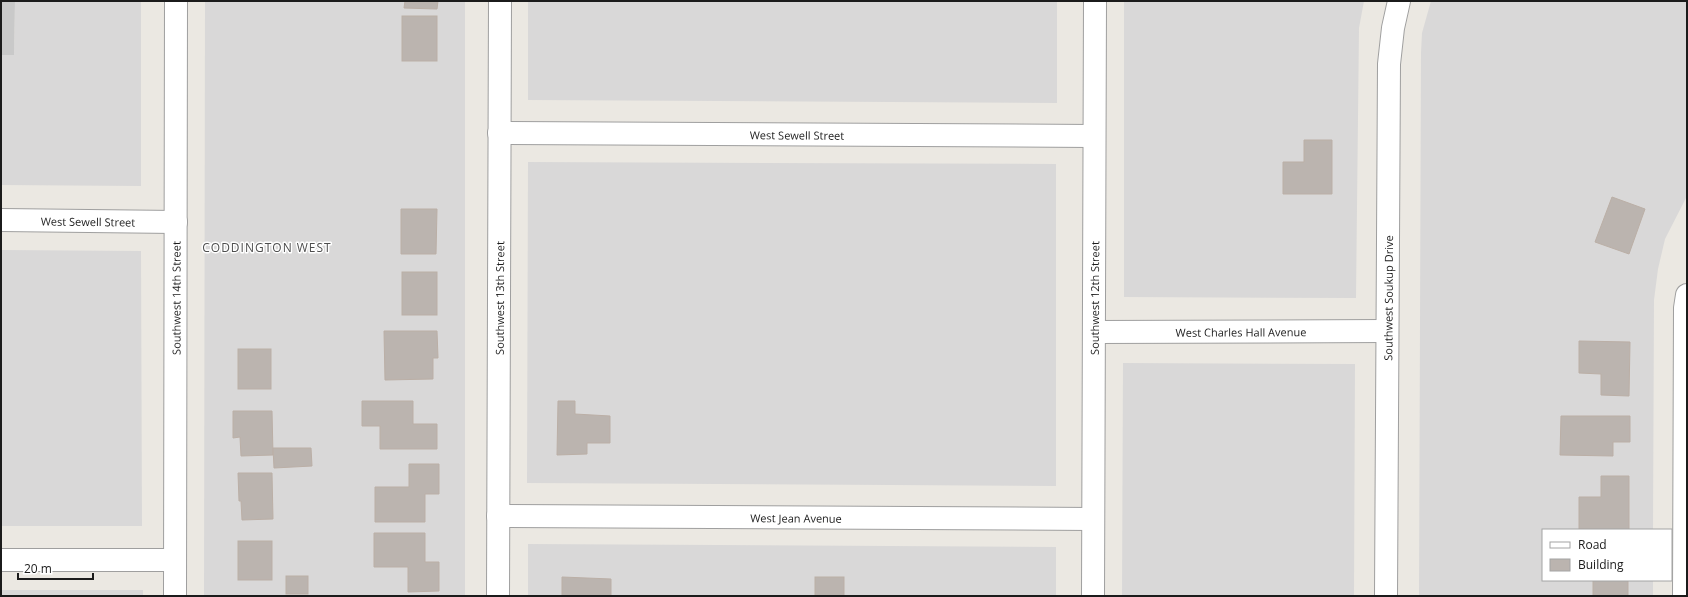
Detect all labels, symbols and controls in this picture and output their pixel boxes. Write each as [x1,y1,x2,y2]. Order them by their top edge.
street label: West Sewell Street [750,127,844,142]
street label: West Sewell Street [41,213,135,229]
street label: Southwest Soukup Drive [1380,235,1396,361]
district label: CODDINGTON WEST [202,239,332,256]
street label: Southwest 14th Street [168,241,183,355]
street label: Southwest 13th Street [491,241,507,355]
street label: Southwest 12th Street [1086,241,1102,355]
street label: West Charles Hall Avenue [1176,324,1306,339]
street label: West Jean Avenue [750,510,842,525]
legend [1542,529,1672,581]
text: Road [1578,536,1607,553]
scale bar [18,555,93,581]
text: Building [1578,556,1624,573]
text: 20 m [24,560,52,577]

